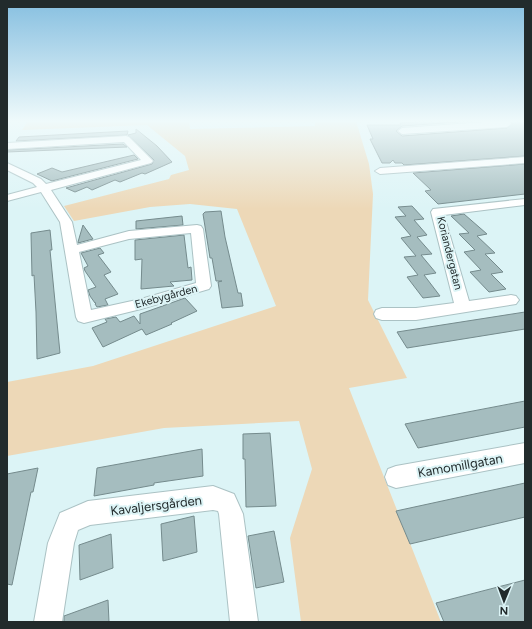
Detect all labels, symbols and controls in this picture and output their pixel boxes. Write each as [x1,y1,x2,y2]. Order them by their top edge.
street label: Koriandergatan [434,215,465,291]
street label: Ekebygården [134,282,199,311]
street label: Kamomillgatan [416,451,504,480]
street label: Kavaljersgården [109,492,203,519]
north arrow [484,581,524,621]
text: N [499,604,508,617]

